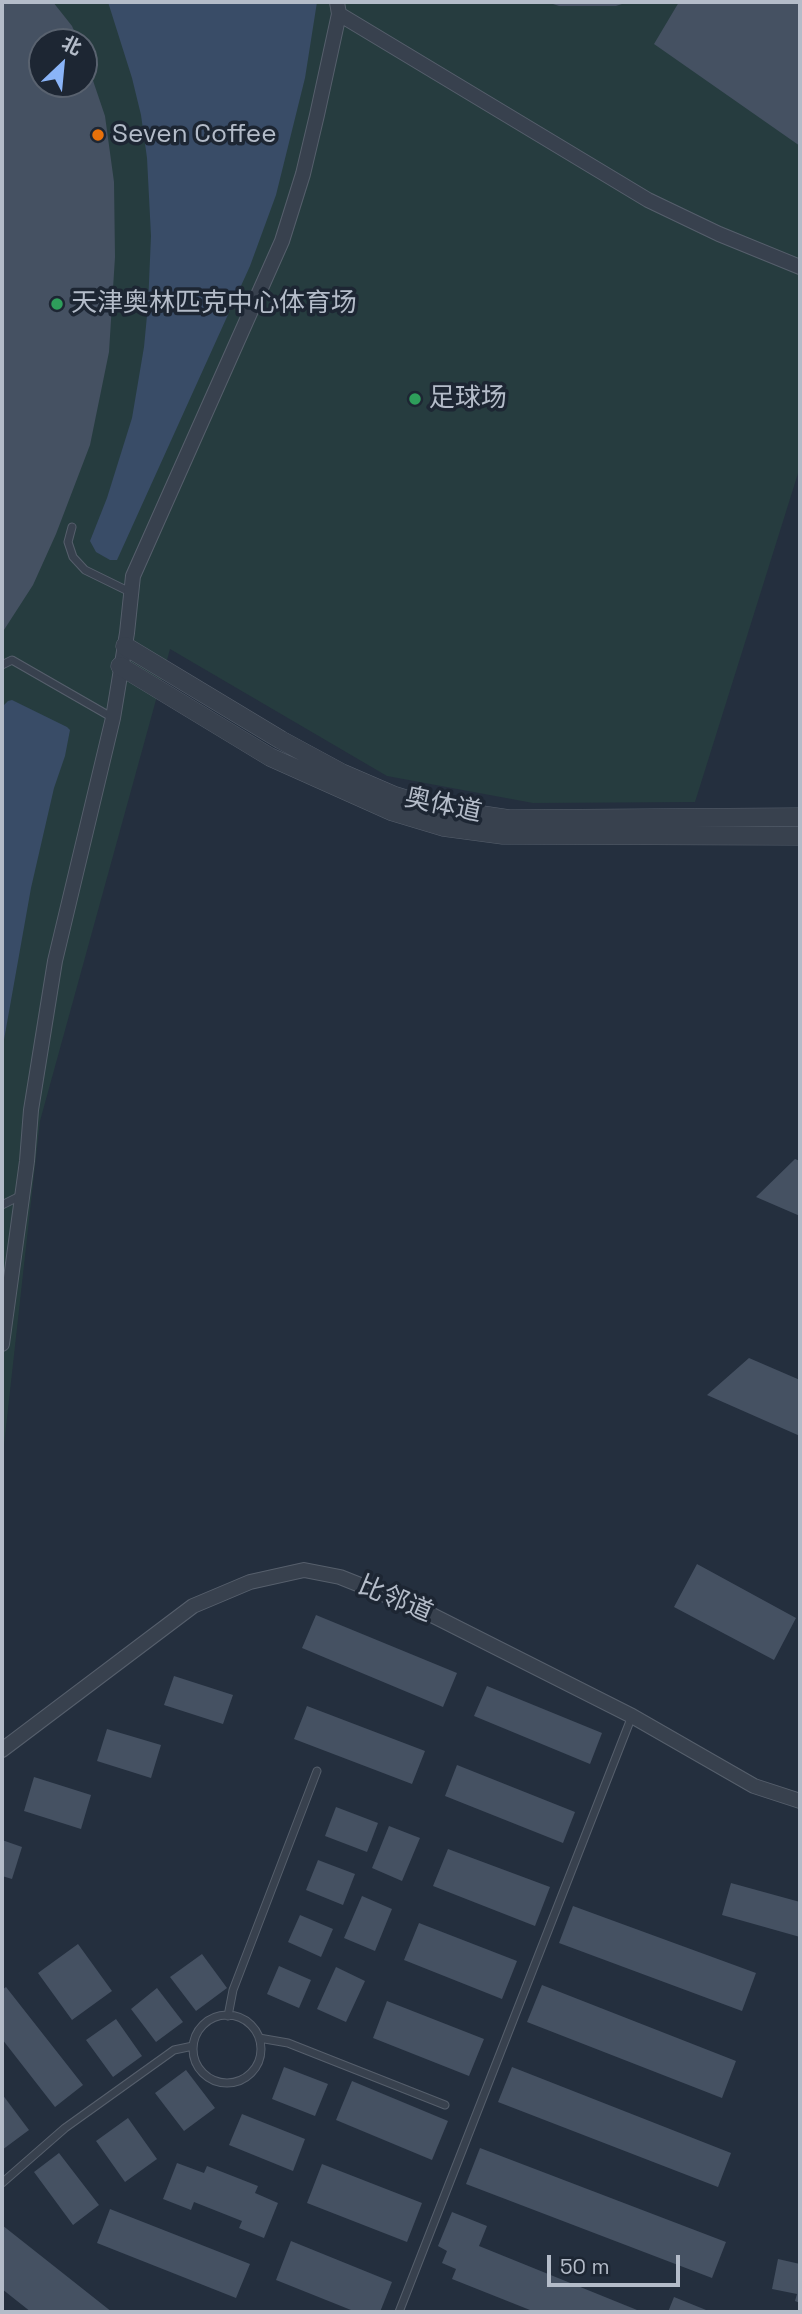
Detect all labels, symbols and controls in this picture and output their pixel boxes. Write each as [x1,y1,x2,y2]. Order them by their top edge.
north arrow [28,28,98,98]
text: 北 [58,30,86,61]
place label: Seven Coffee [112,119,277,151]
marker: Seven Coffee [90,127,106,143]
place label: 天津奥林匹克中心体育场 [71,288,357,320]
marker: 天津奥林匹克中心体育场 [49,296,65,312]
place label: 足球场 [429,383,507,415]
marker: 足球场 [407,391,423,407]
street label: 奥体道 [402,783,484,829]
street label: 比邻道 [353,1570,437,1630]
scale bar [550,2240,683,2284]
text: 50 m [560,2253,610,2280]

